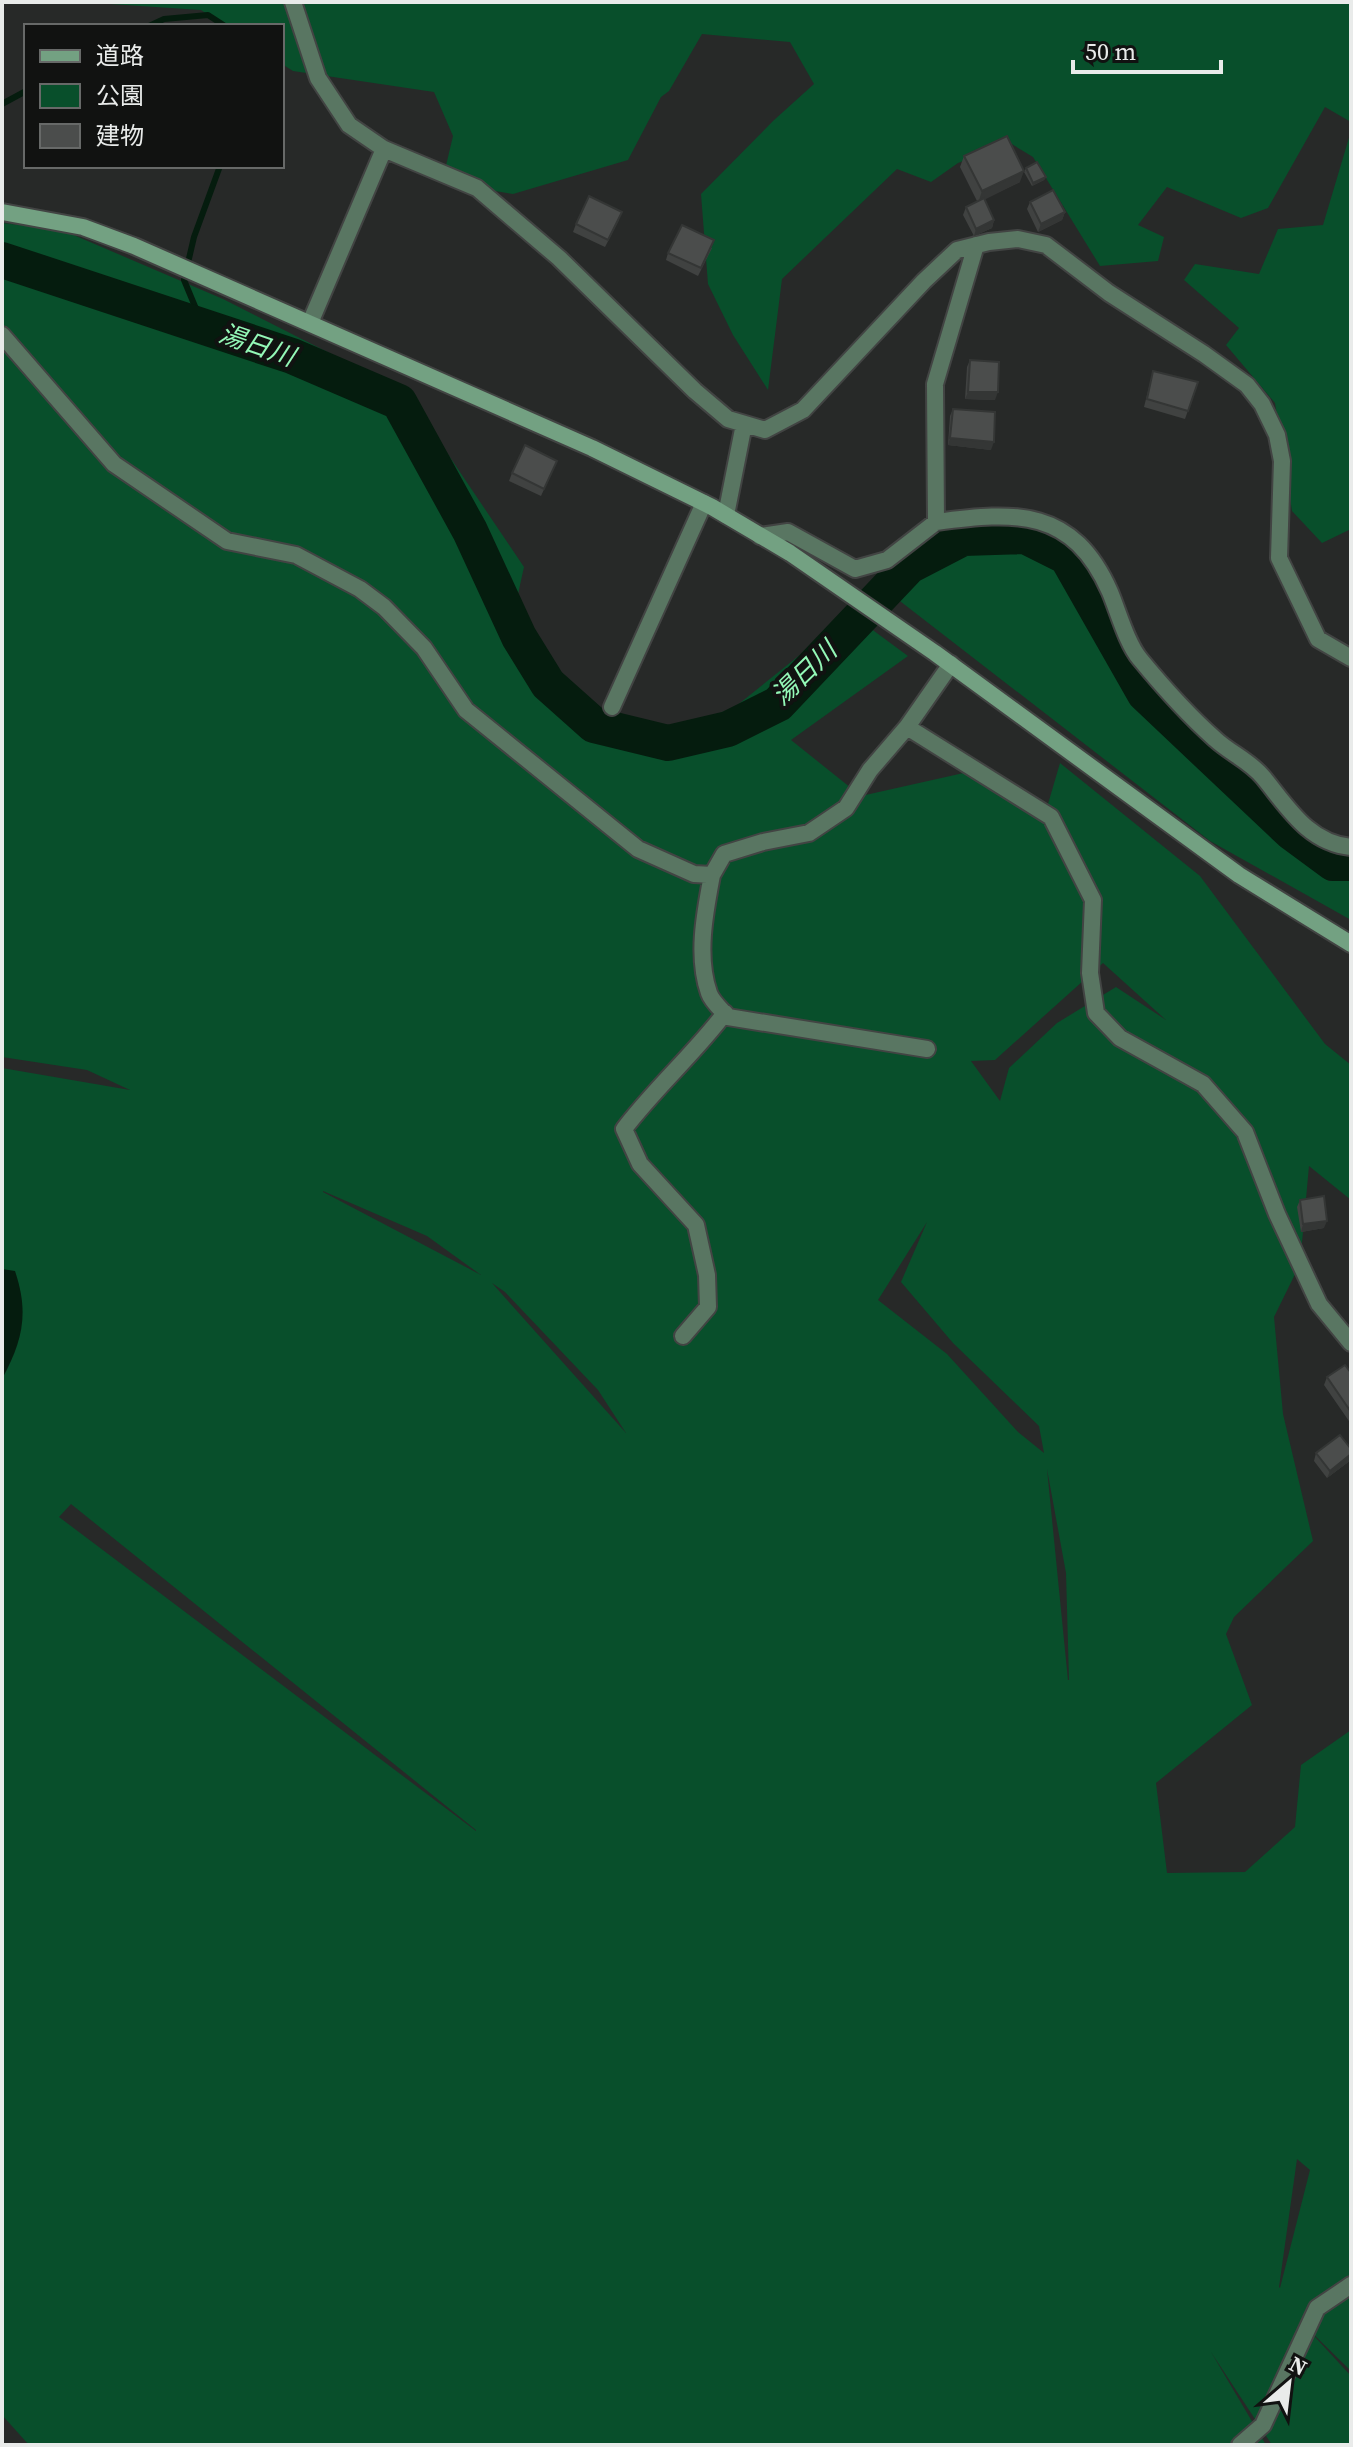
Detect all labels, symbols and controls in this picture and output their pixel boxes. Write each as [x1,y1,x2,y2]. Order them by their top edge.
legend [24,24,284,168]
scale bar [1073,24,1221,74]
text: 50 m [1085,35,1136,68]
text: 道路 [96,39,144,72]
text: 公園 [96,79,144,112]
text: 建物 [96,119,144,152]
water label: 湯日川 [214,315,303,376]
water label: 湯日川 [763,631,847,713]
north arrow [1249,2343,1329,2423]
text: N [1284,2348,1313,2382]

